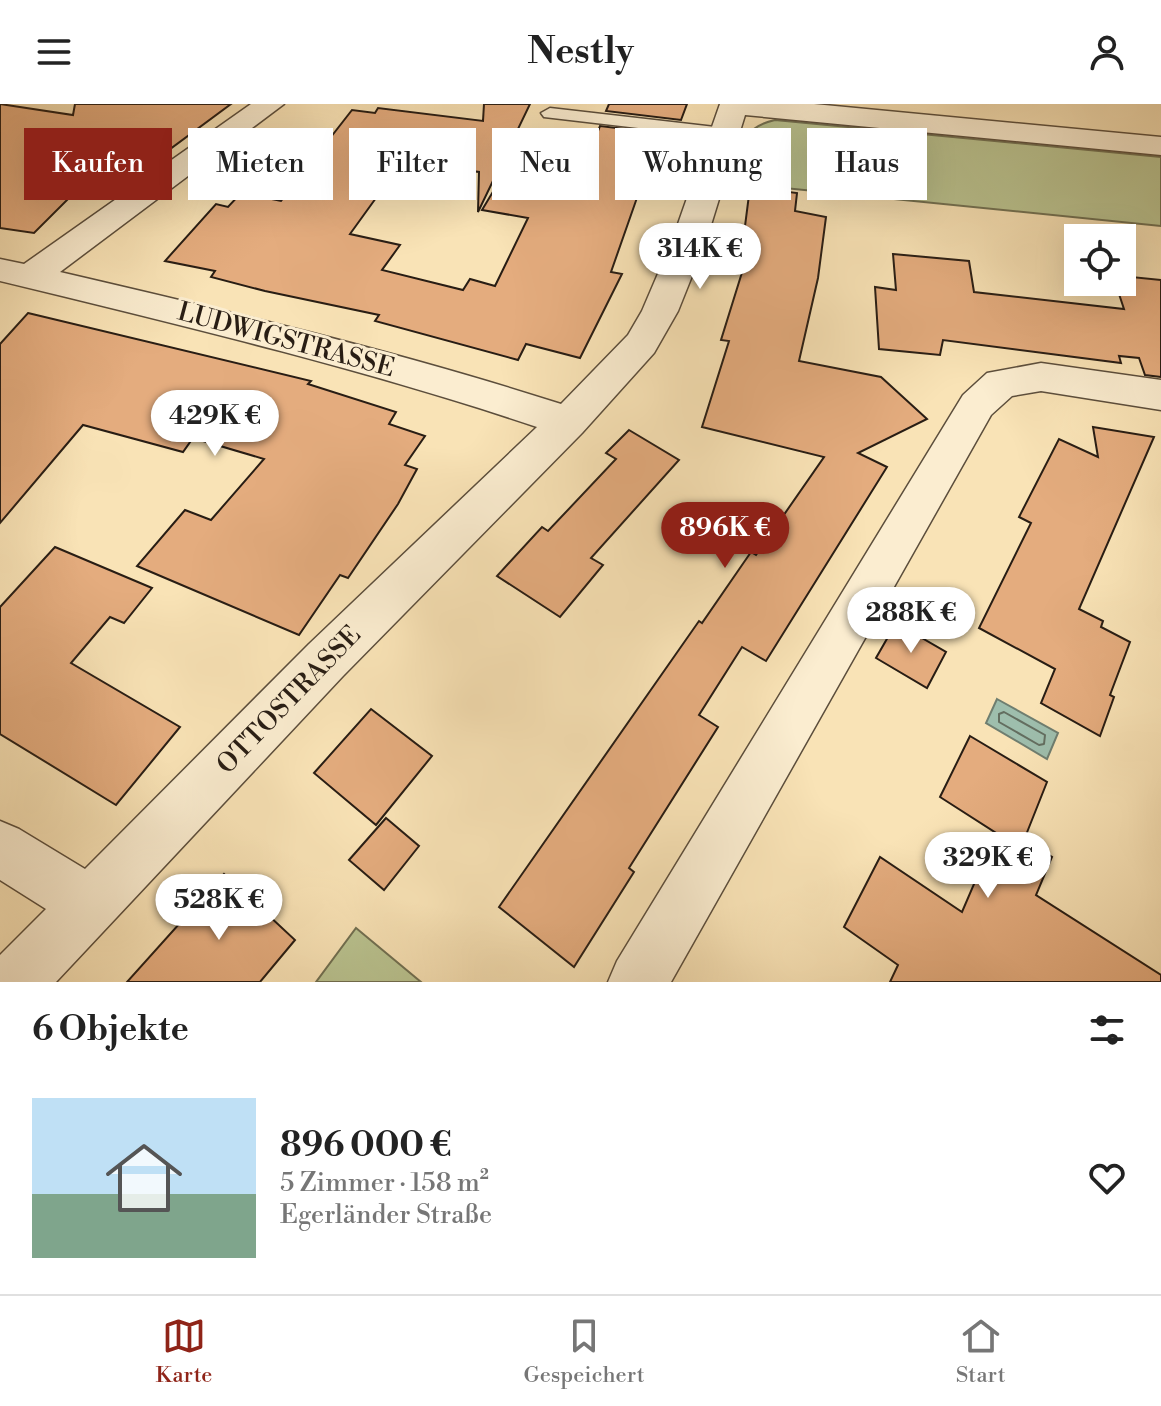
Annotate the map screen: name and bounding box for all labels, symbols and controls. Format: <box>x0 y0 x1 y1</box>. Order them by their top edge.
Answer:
icon: menu <box>32 30 76 74</box>
text: Nestly <box>527 30 634 75</box>
icon: person <box>1085 30 1129 74</box>
chip: Kaufen <box>24 128 172 200</box>
chip: Mieten <box>188 128 333 200</box>
chip: Filter <box>349 128 476 200</box>
chip: Neu <box>492 128 599 200</box>
chip: Wohnung <box>615 128 791 200</box>
chip: Haus <box>807 128 927 200</box>
pin: 314K € <box>635 223 765 291</box>
map controls <box>1064 224 1136 296</box>
button: locate <box>1064 224 1136 296</box>
text: 314K € <box>657 233 743 265</box>
street label: LUDWIGSTRASSE <box>174 296 398 384</box>
pin: 429K € <box>150 390 280 458</box>
text: 429K € <box>169 400 261 432</box>
pin: 896K € <box>660 502 790 570</box>
text: 896K € <box>679 512 771 544</box>
pin: 288K € <box>846 587 976 655</box>
text: 288K € <box>865 597 957 629</box>
street label: OTTOSTRASSE <box>210 619 368 781</box>
pin: 329K € <box>923 832 1053 900</box>
text: 329K € <box>943 842 1033 874</box>
pin: 528K € <box>154 874 284 942</box>
text: 528K € <box>173 884 265 916</box>
icon: filters <box>1085 1008 1129 1052</box>
text: 6 Objekte <box>32 1009 189 1051</box>
text: 896 000 € <box>280 1125 452 1167</box>
icon: home <box>96 1130 192 1226</box>
icon: heart <box>1085 1156 1129 1200</box>
text: 5 Zimmer · 158 m² <box>280 1167 489 1199</box>
text: Egerländer Straße <box>280 1199 492 1231</box>
tab: Karte <box>156 1314 212 1389</box>
tab: Gespeichert <box>523 1314 645 1389</box>
tab: Start <box>956 1314 1005 1389</box>

